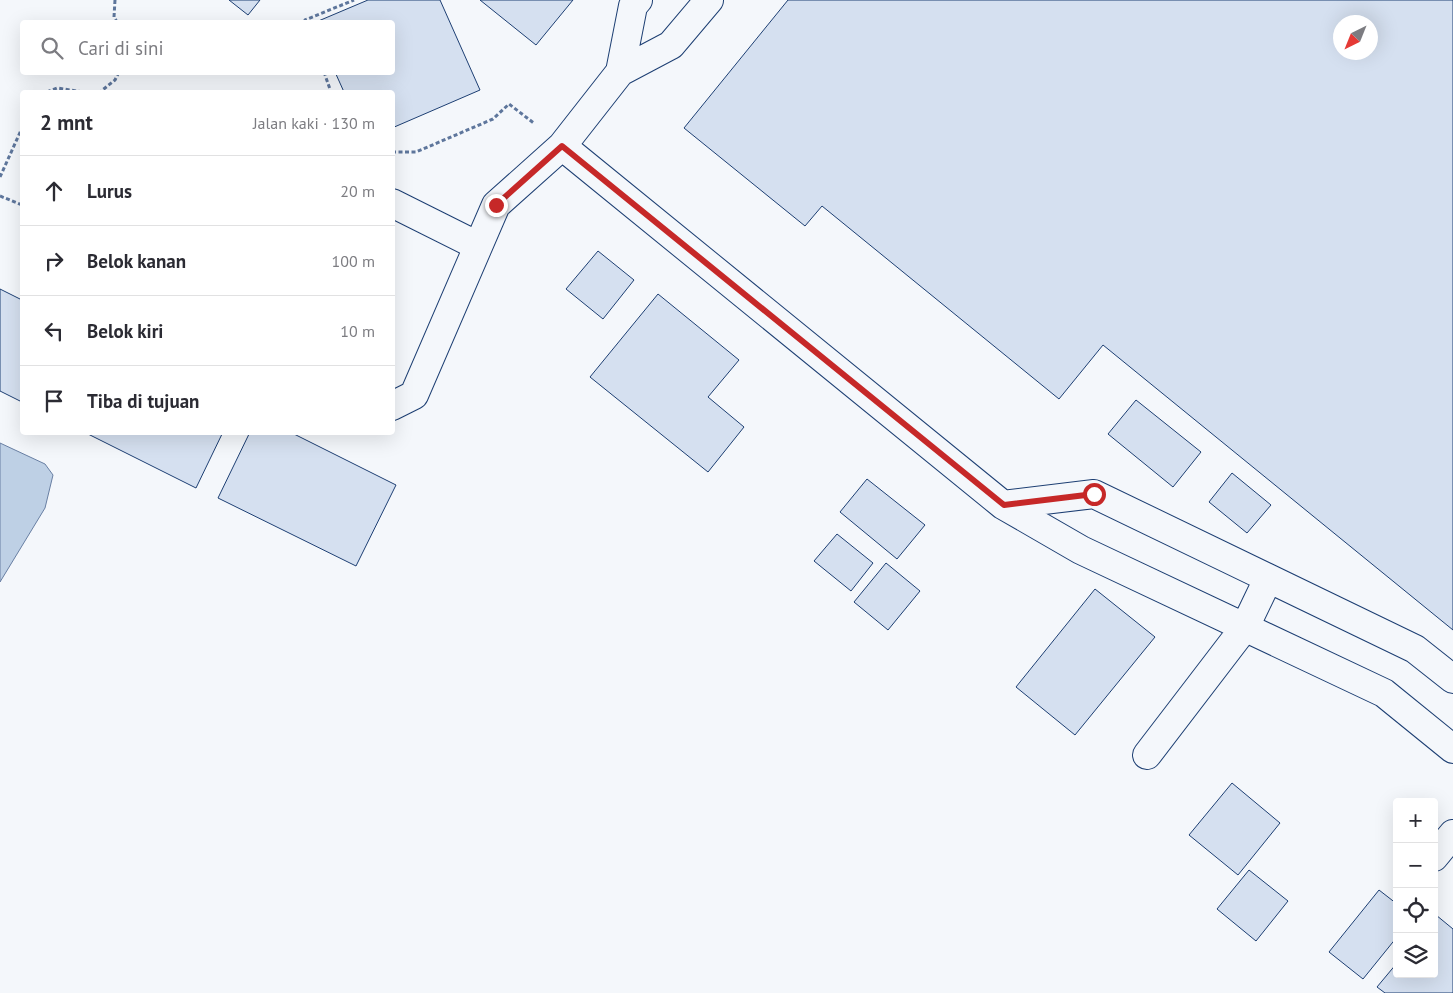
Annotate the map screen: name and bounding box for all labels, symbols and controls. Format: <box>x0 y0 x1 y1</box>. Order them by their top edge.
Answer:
north arrow <box>1333 15 1378 60</box>
search box <box>20 20 395 75</box>
icon: search <box>38 34 66 62</box>
text: Cari di sini <box>78 36 164 60</box>
text: 2 mnt <box>40 109 93 136</box>
text: Jalan kaki · 130 m <box>253 113 375 133</box>
icon: ahead <box>40 177 68 205</box>
text: Lurus <box>87 179 132 203</box>
text: 20 m <box>340 181 375 201</box>
route end <box>485 194 508 217</box>
icon: right <box>40 247 68 275</box>
text: Belok kanan <box>87 249 186 273</box>
text: 100 m <box>332 251 375 271</box>
icon: left <box>40 317 68 345</box>
text: Belok kiri <box>87 319 163 343</box>
text: 10 m <box>340 321 375 341</box>
icon: arrive <box>40 387 68 415</box>
text: Tiba di tujuan <box>87 389 199 413</box>
route start <box>1083 483 1106 506</box>
map controls <box>1393 798 1438 978</box>
button: + <box>1393 798 1438 843</box>
button: − <box>1393 843 1438 888</box>
button: locate <box>1393 888 1438 933</box>
button: layers <box>1393 933 1438 978</box>

